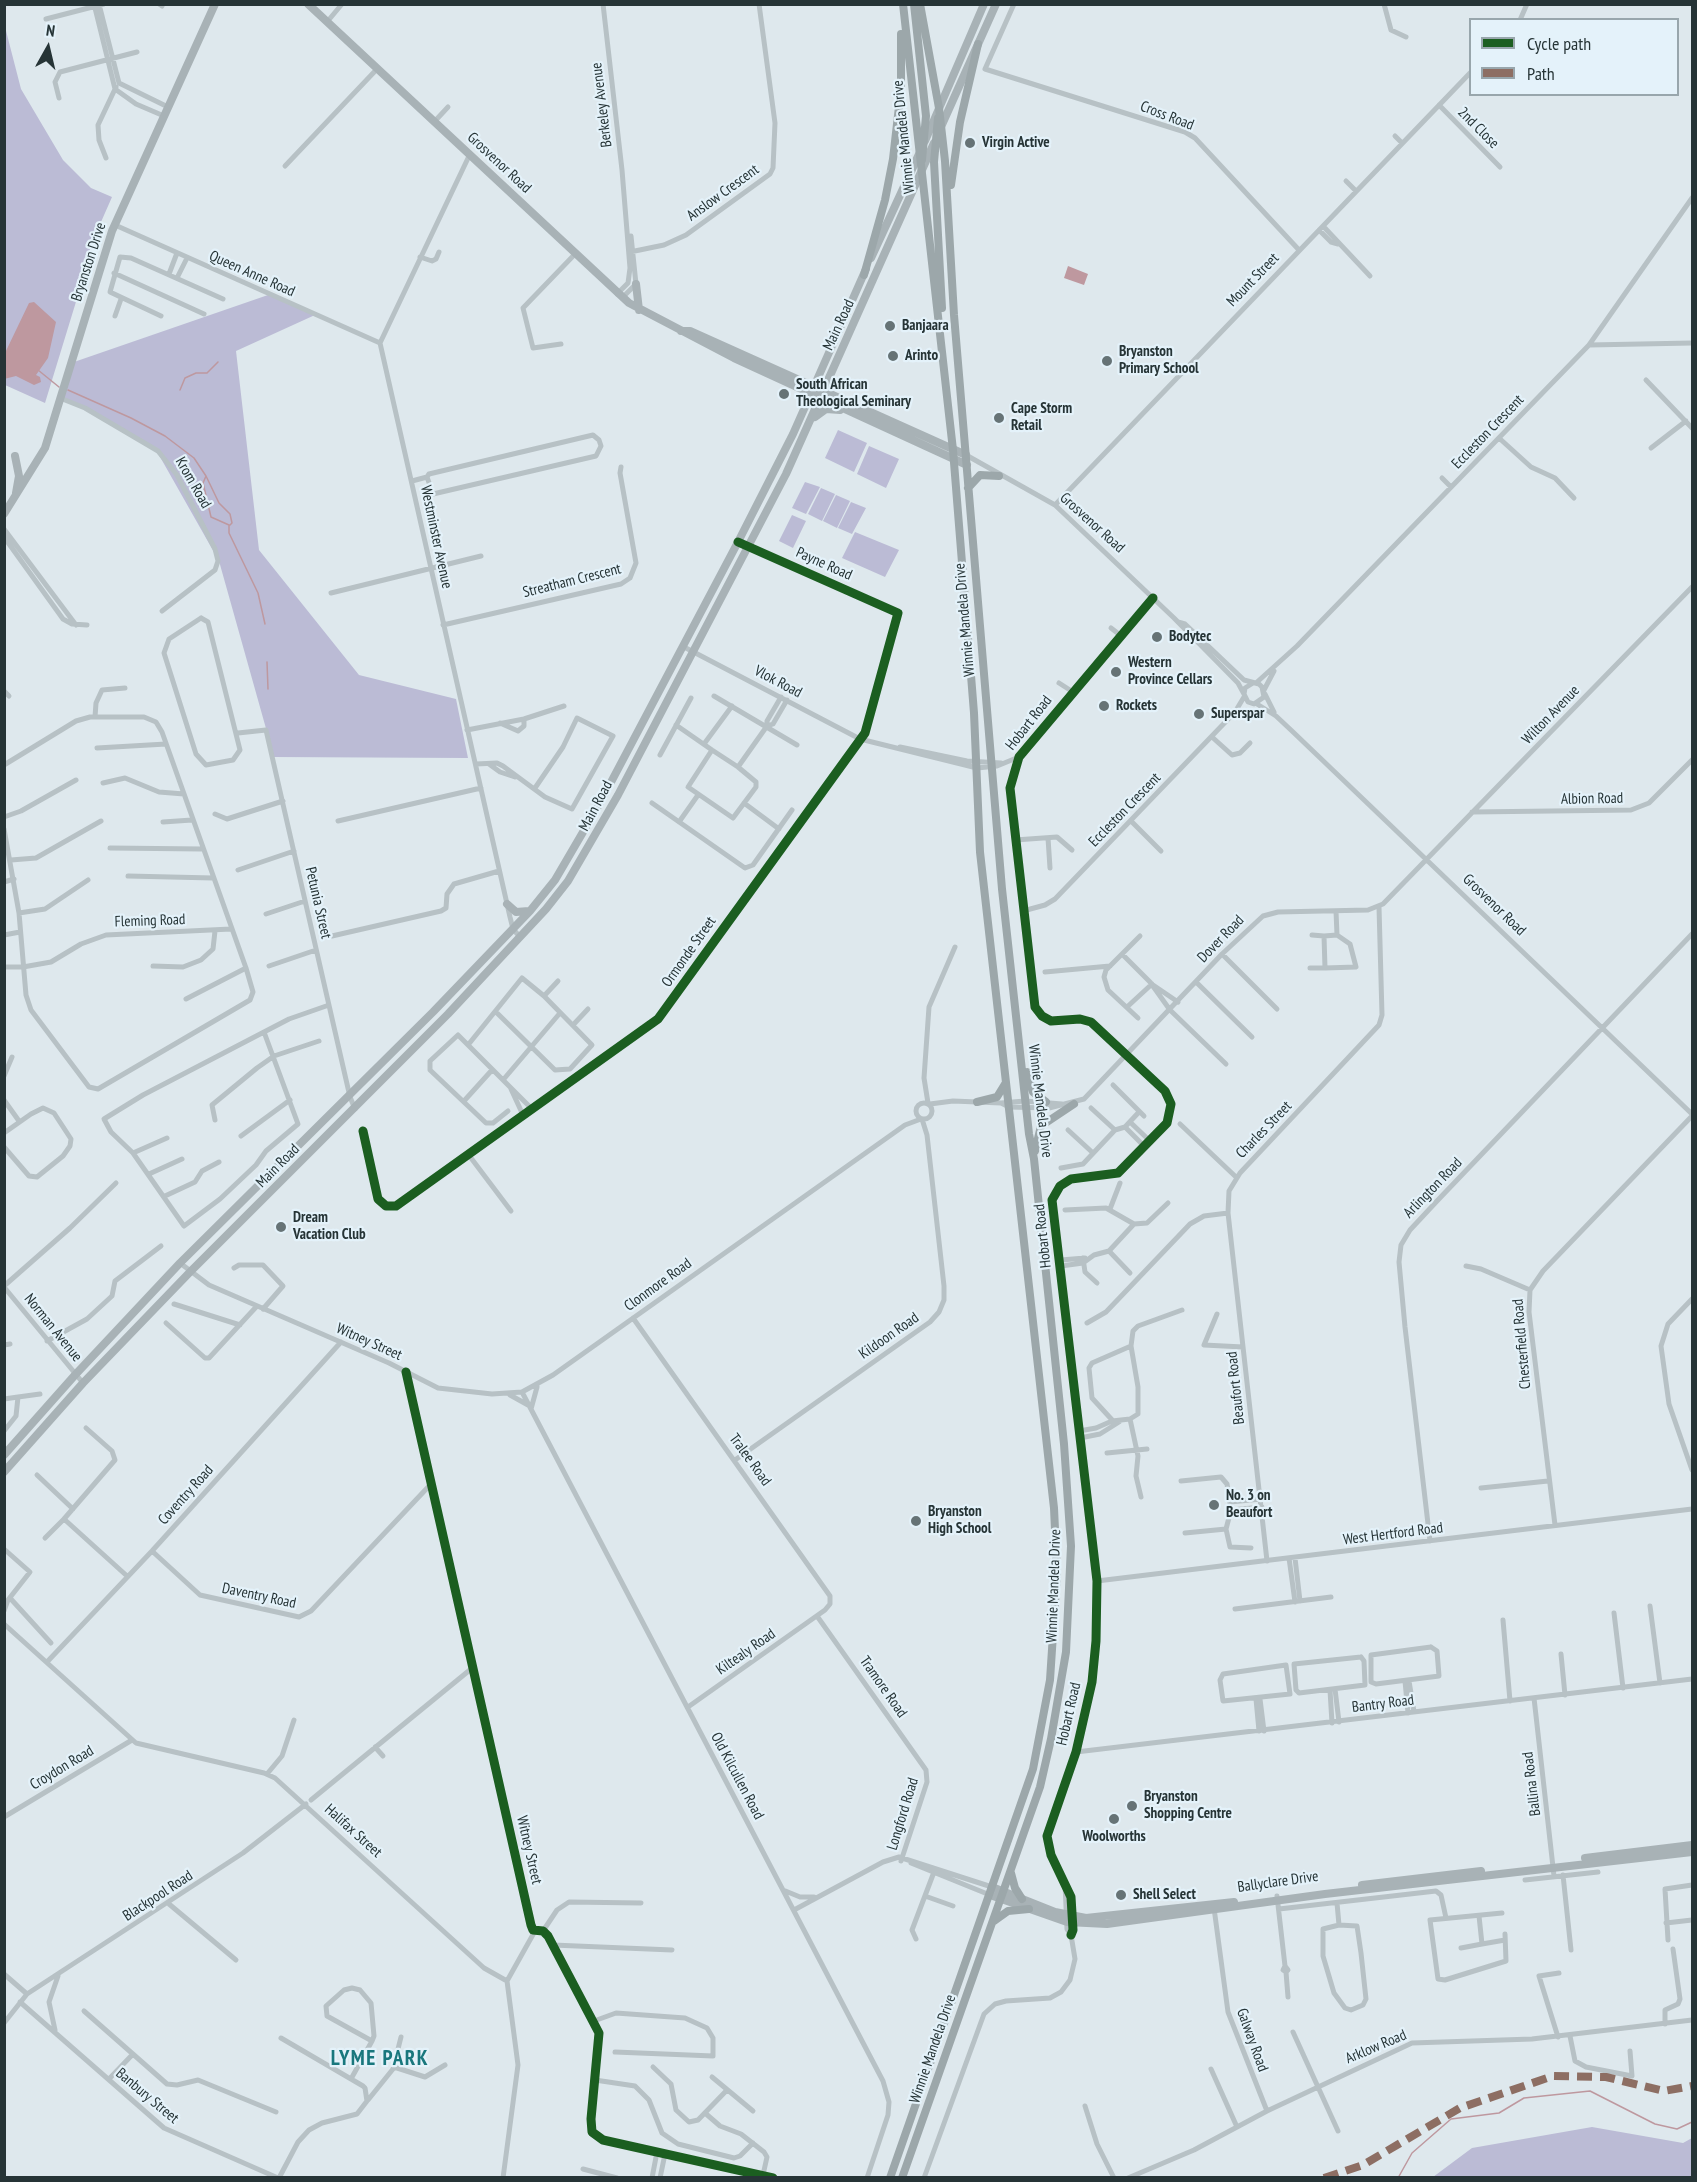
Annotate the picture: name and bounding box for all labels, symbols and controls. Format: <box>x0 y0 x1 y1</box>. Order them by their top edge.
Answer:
north arrow <box>18 18 78 78</box>
legend <box>1469 18 1679 96</box>
text: N <box>45 20 56 41</box>
text: Cycle path <box>1527 32 1591 55</box>
street label: Berkeley Avenue <box>588 62 616 148</box>
text: Path <box>1527 62 1555 85</box>
street label: Winnie Mandela Drive <box>889 79 919 195</box>
street label: Cross Road <box>1138 98 1196 134</box>
street label: 2nd Close <box>1454 104 1502 152</box>
street label: Grosvenor Road <box>463 129 535 197</box>
place label: Virgin Active <box>982 134 1050 152</box>
marker: Virgin Active <box>963 136 977 150</box>
street label: Anslow Crescent <box>683 161 763 225</box>
street label: Bryanston Drive <box>68 220 110 304</box>
street label: Queen Anne Road <box>206 247 298 301</box>
street label: Mount Street <box>1223 249 1283 311</box>
street label: Main Road <box>819 297 859 353</box>
place label: Banjaara <box>902 317 949 335</box>
marker: Banjaara <box>883 319 897 333</box>
place label: Bryanston Primary School <box>1119 343 1199 378</box>
place label: Arinto <box>905 347 938 365</box>
marker: Arinto <box>886 349 900 363</box>
marker: Bryanston Primary School <box>1100 354 1114 368</box>
place label: South African Theological Seminary <box>796 376 911 411</box>
marker: South African Theological Seminary <box>777 387 791 401</box>
street label: Eccleston Crescent <box>1448 391 1528 473</box>
place label: Cape Storm Retail <box>1011 400 1072 435</box>
marker: Cape Storm Retail <box>992 411 1006 425</box>
street label: Krom Road <box>171 454 215 512</box>
street label: Westminster Avenue <box>416 484 456 590</box>
street label: Grosvenor Road <box>1056 489 1128 557</box>
street label: Payne Road <box>793 544 855 584</box>
street label: Streatham Crescent <box>521 560 623 602</box>
street label: Winnie Mandela Drive <box>951 562 979 678</box>
place label: Bodytec <box>1169 628 1212 646</box>
marker: Bodytec <box>1150 630 1164 644</box>
place label: Western Province Cellars <box>1128 654 1212 689</box>
street label: Vlok Road <box>751 662 805 702</box>
marker: Western Province Cellars <box>1109 665 1123 679</box>
street label: Wilton Avenue <box>1518 682 1584 748</box>
street label: Hobart Road <box>1002 692 1056 754</box>
place label: Rockets <box>1116 697 1157 715</box>
marker: Rockets <box>1097 699 1111 713</box>
place label: Superspar <box>1211 705 1264 723</box>
marker: Superspar <box>1192 707 1206 721</box>
street label: Eccleston Crescent <box>1085 769 1165 851</box>
street label: Main Road <box>575 778 617 834</box>
street label: Albion Road <box>1561 789 1623 809</box>
street label: Petunia Street <box>301 865 335 941</box>
street label: Grosvenor Road <box>1459 870 1529 940</box>
street label: Fleming Road <box>114 911 186 931</box>
street label: Dover Road <box>1194 911 1248 967</box>
street label: Ormonde Street <box>658 913 720 991</box>
street label: Winnie Mandela Drive <box>1024 1043 1056 1159</box>
street label: Charles Street <box>1232 1098 1296 1162</box>
street label: Main Road <box>252 1140 304 1192</box>
street label: Arlington Road <box>1400 1154 1466 1222</box>
street label: Hobart Road <box>1031 1203 1055 1269</box>
place label: Dream Vacation Club <box>293 1209 366 1244</box>
marker: Dream Vacation Club <box>274 1220 288 1234</box>
street label: Clonmore Road <box>621 1255 695 1315</box>
street label: Norman Avenue <box>20 1290 86 1366</box>
street label: Chesterfield Road <box>1509 1298 1535 1390</box>
street label: Kildoon Road <box>856 1309 922 1363</box>
street label: Witney Street <box>333 1320 405 1364</box>
street label: Beaufort Road <box>1223 1351 1249 1425</box>
street label: Tralee Road <box>725 1430 775 1490</box>
street label: Coventry Road <box>155 1461 217 1529</box>
place label: No. 3 on Beaufort <box>1226 1487 1272 1522</box>
marker: No. 3 on Beaufort <box>1207 1498 1221 1512</box>
place label: Bryanston High School <box>928 1503 991 1538</box>
marker: Bryanston High School <box>909 1514 923 1528</box>
street label: West Hertford Road <box>1342 1519 1444 1549</box>
street label: Winnie Mandela Drive <box>1043 1529 1065 1643</box>
street label: Daventry Road <box>220 1579 298 1613</box>
street label: Kiltealy Road <box>713 1625 779 1679</box>
street label: Tramore Road <box>855 1653 911 1721</box>
street label: Hobart Road <box>1053 1681 1085 1747</box>
street label: Bantry Road <box>1351 1691 1415 1717</box>
street label: Old Kilcullen Road <box>707 1729 767 1823</box>
street label: Croydon Road <box>27 1742 97 1794</box>
street label: Ballina Road <box>1519 1751 1545 1817</box>
street label: Longford Road <box>883 1776 923 1852</box>
place label: Bryanston Shopping Centre <box>1144 1788 1232 1823</box>
marker: Bryanston Shopping Centre <box>1125 1799 1139 1813</box>
street label: Halifax Street <box>321 1801 385 1861</box>
marker: Woolworths <box>1107 1812 1121 1826</box>
street label: Witney Street <box>512 1814 546 1886</box>
place label: Woolworths <box>1082 1828 1146 1846</box>
street label: Blackpool Road <box>120 1867 196 1925</box>
street label: Ballyclare Drive <box>1237 1867 1319 1897</box>
place label: Shell Select <box>1133 1886 1196 1904</box>
marker: Shell Select <box>1114 1888 1128 1902</box>
street label: Winnie Mandela Drive <box>906 1992 960 2106</box>
street label: Galway Road <box>1232 2006 1272 2074</box>
street label: Arklow Road <box>1343 2026 1409 2068</box>
district label: LYME PARK <box>331 2046 429 2072</box>
street label: Banbury Street <box>112 2064 182 2128</box>

